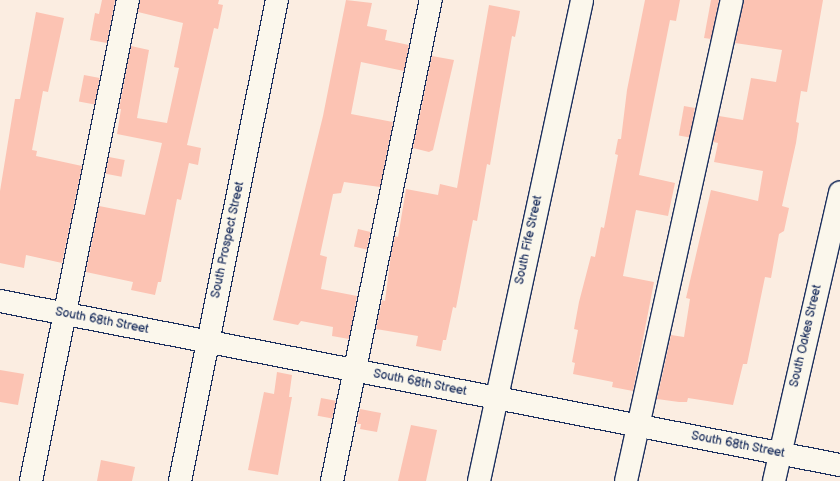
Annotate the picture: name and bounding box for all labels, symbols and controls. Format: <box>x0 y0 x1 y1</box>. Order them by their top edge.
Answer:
street label: South Prospect Street <box>209 180 247 300</box>
street label: South Fife Street <box>513 194 545 286</box>
street label: South Oakes Street <box>787 283 825 389</box>
street label: South 68th Street <box>54 305 150 337</box>
street label: South 68th Street <box>372 367 468 399</box>
street label: South 68th Street <box>690 429 786 461</box>

